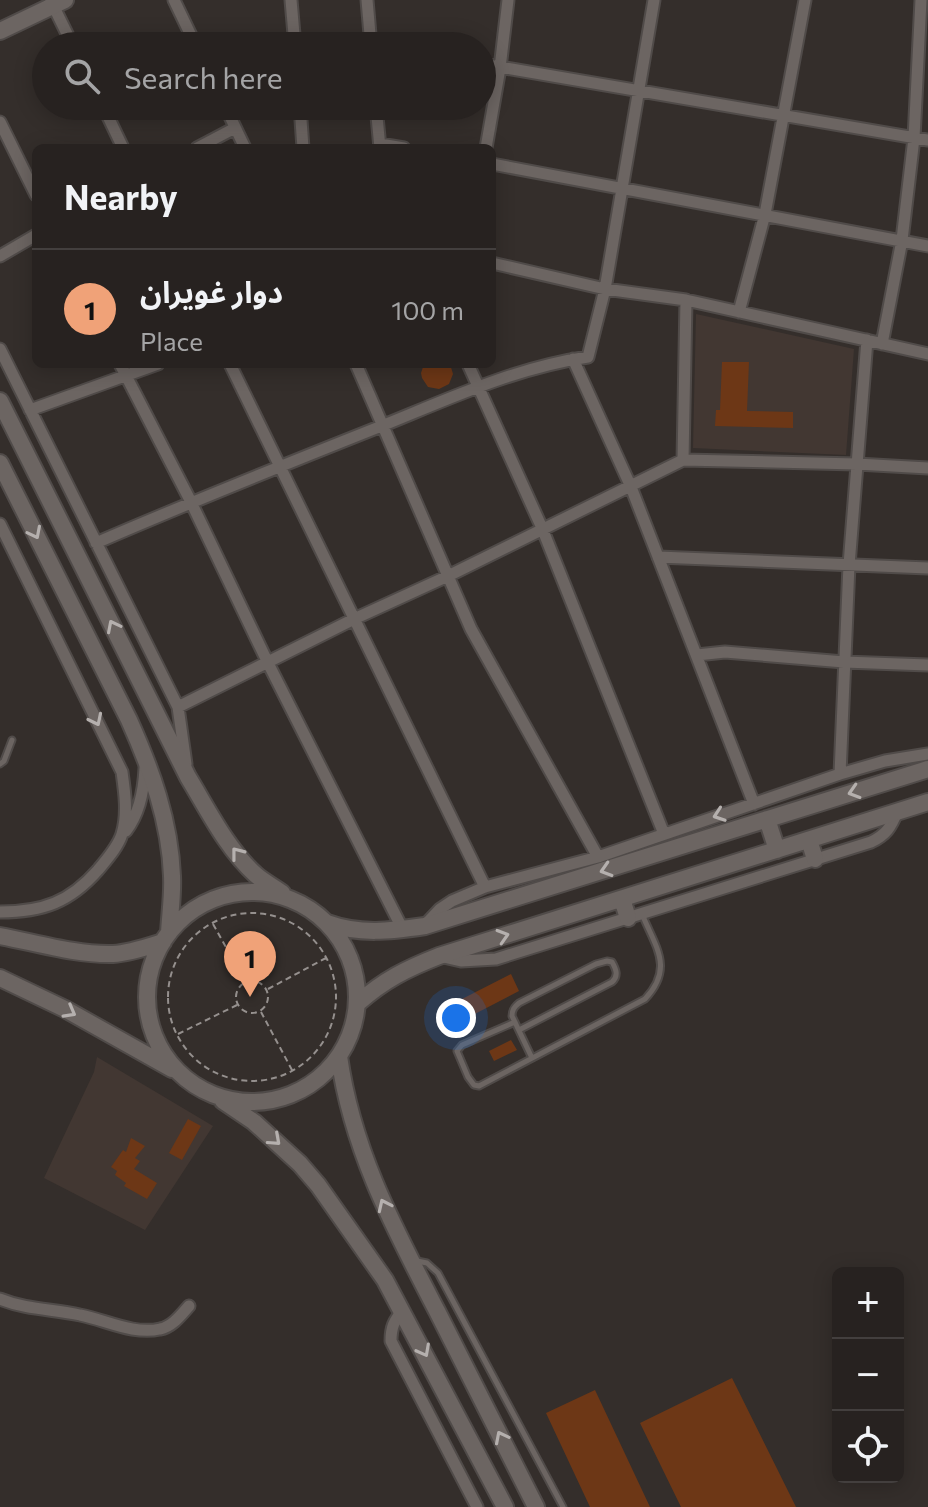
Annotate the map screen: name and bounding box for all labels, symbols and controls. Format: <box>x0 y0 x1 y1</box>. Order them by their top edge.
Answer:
search box <box>32 32 496 120</box>
icon: search <box>60 54 104 98</box>
text: Search here <box>124 58 283 95</box>
text: Nearby <box>64 175 178 217</box>
text: دوار غويران <box>140 272 283 309</box>
text: 1 <box>84 294 96 325</box>
text: 100 m <box>391 294 464 325</box>
text: Place <box>140 325 203 356</box>
one-way arrow <box>25 524 41 539</box>
one-way arrow <box>107 619 122 634</box>
one-way arrow <box>86 711 102 726</box>
one-way arrow <box>847 783 861 799</box>
one-way arrow <box>713 806 727 822</box>
one-way arrow <box>233 847 247 862</box>
one-way arrow <box>599 861 613 877</box>
one-way arrow <box>496 929 509 945</box>
pin: 1 <box>224 931 276 997</box>
your location <box>436 998 476 1038</box>
one-way arrow <box>61 1002 76 1018</box>
one-way arrow <box>265 1130 280 1144</box>
one-way arrow <box>378 1199 394 1213</box>
map controls <box>832 1267 904 1483</box>
button: + <box>832 1267 904 1339</box>
button: − <box>832 1339 904 1411</box>
one-way arrow <box>414 1343 429 1357</box>
button: locate <box>832 1411 904 1483</box>
one-way arrow <box>495 1431 510 1446</box>

